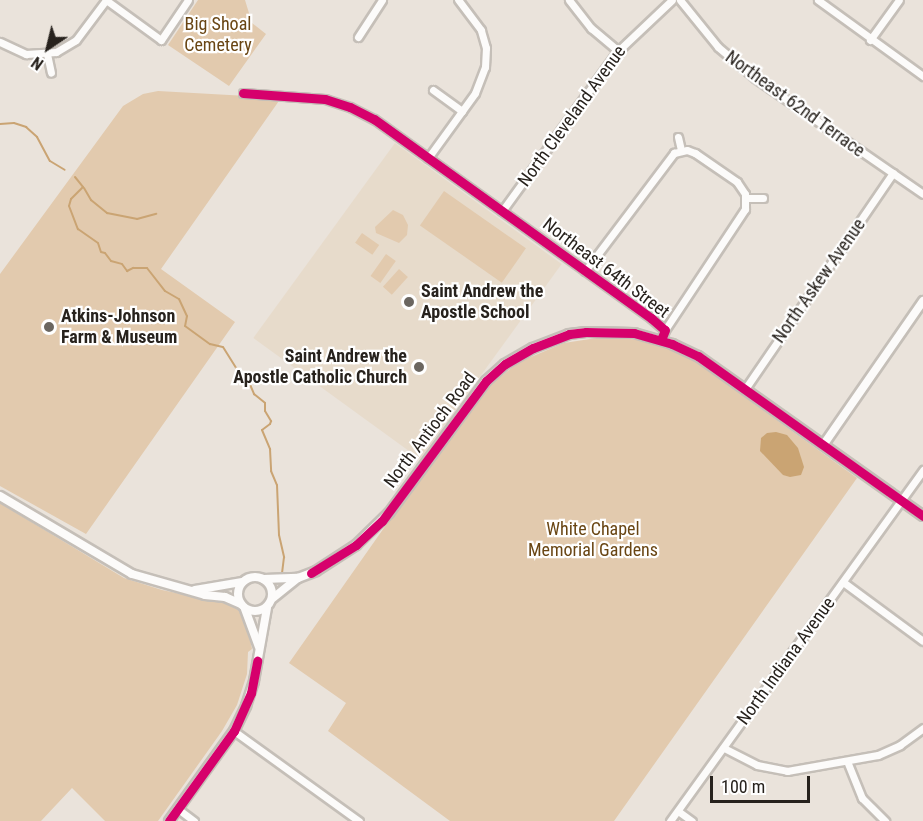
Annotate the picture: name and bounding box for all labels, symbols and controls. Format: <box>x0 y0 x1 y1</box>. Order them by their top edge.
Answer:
park label: Big Shoal Cemetery <box>184 14 252 57</box>
north arrow <box>18 18 78 78</box>
street label: North Cleveland Avenue <box>514 41 630 191</box>
street label: Northeast 62nd Terrace <box>721 46 869 162</box>
text: N <box>28 53 47 74</box>
street label: Northeast 64th Street <box>538 213 674 323</box>
street label: North Askew Avenue <box>768 215 870 347</box>
place label: Saint Andrew the Apostle School <box>421 281 543 324</box>
marker: Saint Andrew the Apostle School <box>402 295 416 309</box>
place label: Atkins-Johnson Farm & Museum <box>61 306 177 348</box>
marker: Atkins-Johnson Farm & Museum <box>42 320 56 334</box>
place label: Saint Andrew the Apostle Catholic Church <box>233 346 407 388</box>
marker: Saint Andrew the Apostle Catholic Church <box>412 360 426 374</box>
street label: North Antioch Road <box>380 368 480 492</box>
park label: White Chapel Memorial Gardens <box>528 519 658 562</box>
street label: North Indiana Avenue <box>732 593 840 729</box>
scale bar <box>713 764 814 802</box>
text: 100 m <box>721 776 765 797</box>

